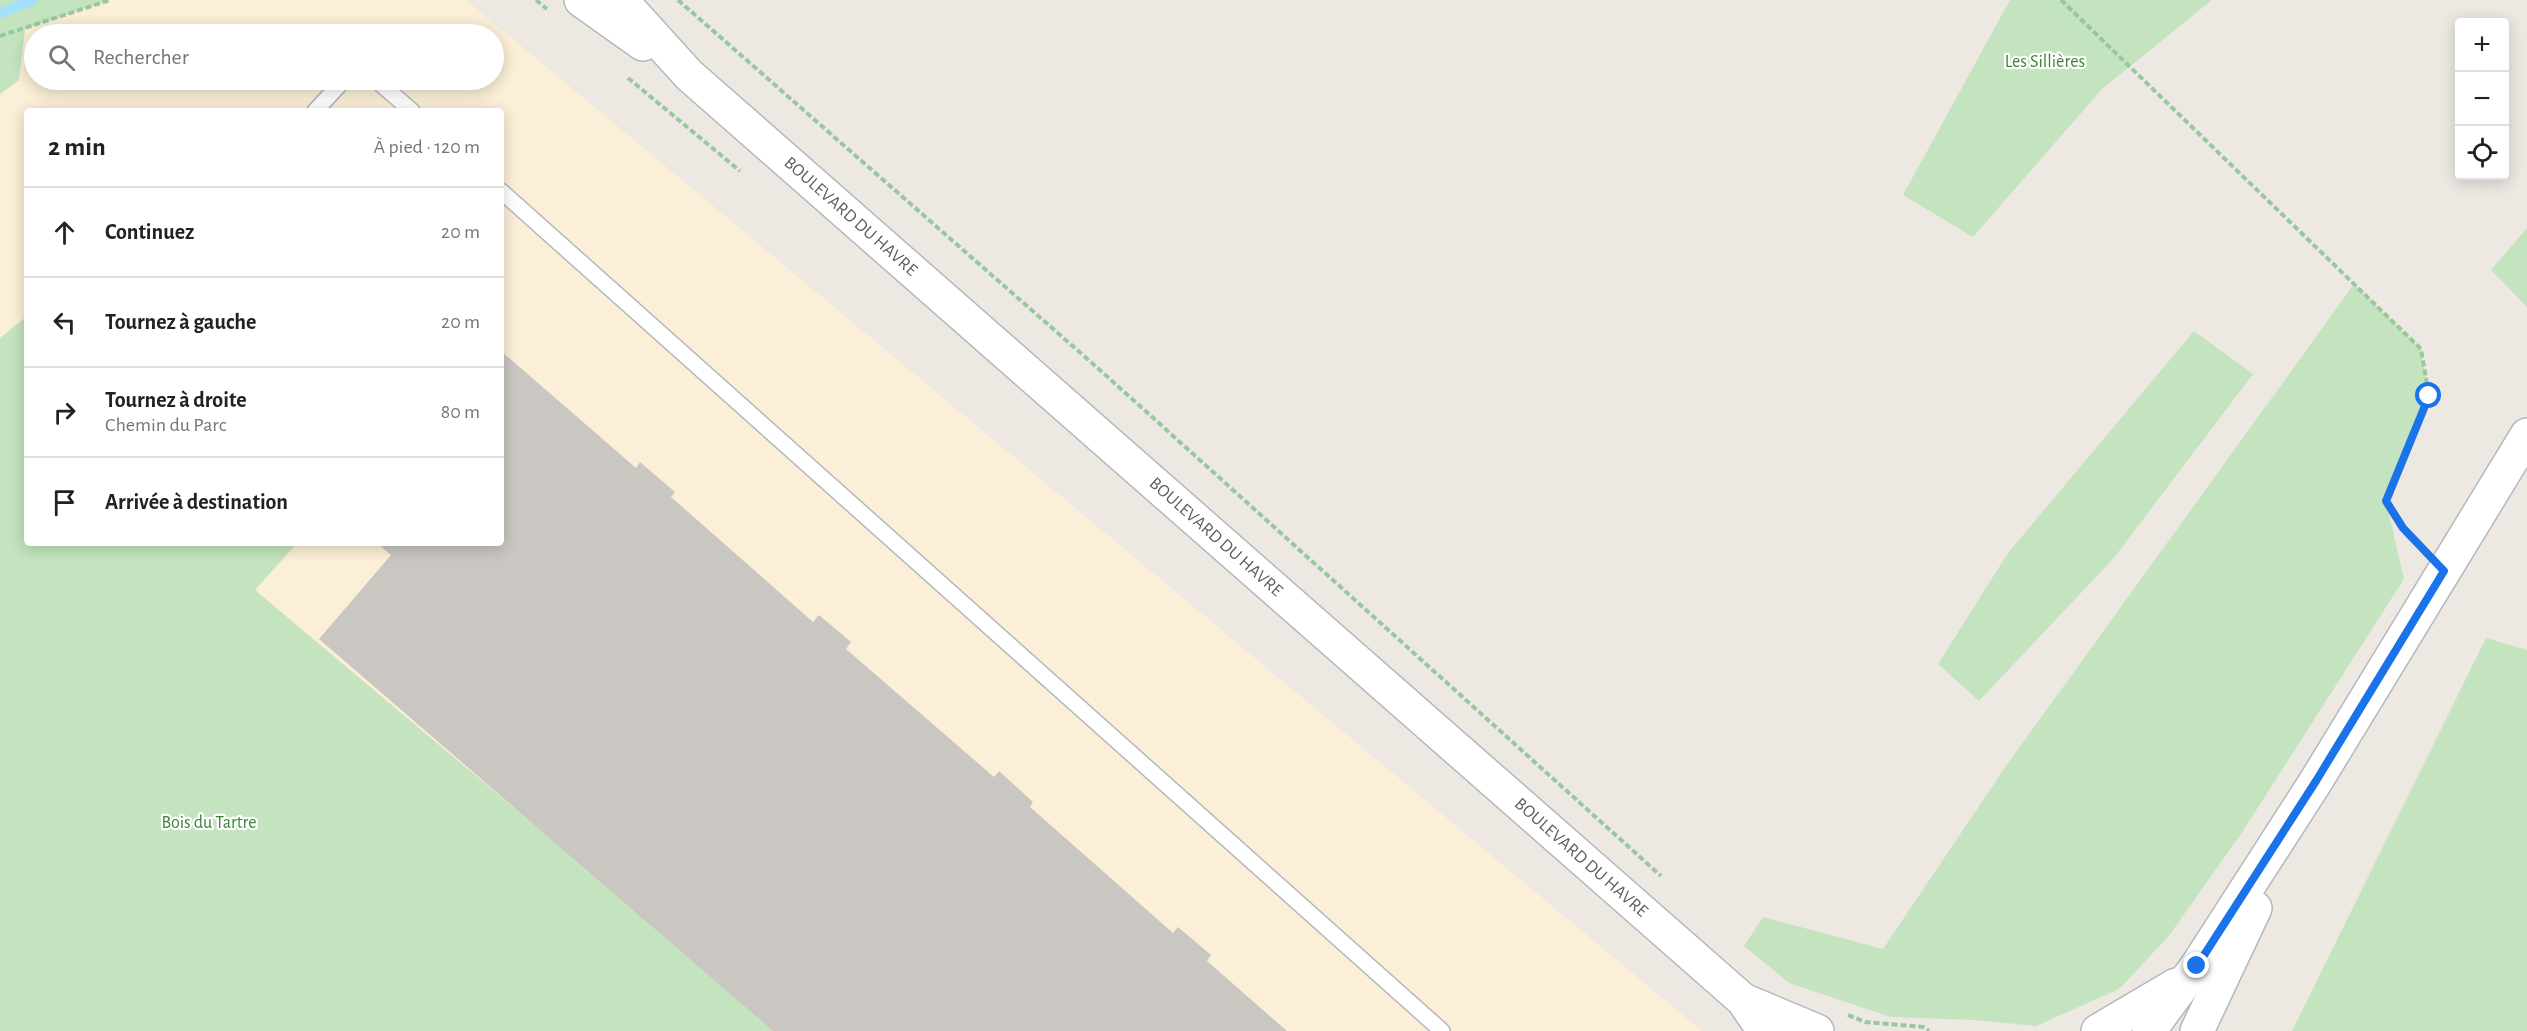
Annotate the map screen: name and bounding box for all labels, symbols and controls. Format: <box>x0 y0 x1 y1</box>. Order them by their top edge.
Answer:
map controls <box>2455 18 2509 180</box>
button: + <box>2455 18 2509 72</box>
search box <box>24 24 504 90</box>
icon: search <box>45 41 78 74</box>
text: Rechercher <box>93 46 189 68</box>
park label: Les Sillières <box>2005 53 2085 71</box>
button: − <box>2455 72 2509 126</box>
button: locate <box>2455 126 2509 180</box>
text: 2 min <box>48 134 106 160</box>
text: À pied · 120 m <box>374 137 480 157</box>
street label: BOULEVARD DU HAVRE <box>780 154 921 280</box>
icon: ahead <box>48 216 81 249</box>
text: Continuez <box>105 221 194 243</box>
text: 20 m <box>441 222 480 242</box>
icon: left <box>48 306 81 339</box>
text: Tournez à gauche <box>105 311 256 333</box>
text: 20 m <box>441 312 480 332</box>
route start <box>2415 382 2441 408</box>
text: Tournez à droite <box>105 389 247 411</box>
icon: right <box>48 396 81 429</box>
text: 80 m <box>441 402 480 422</box>
text: Chemin du Parc <box>105 415 226 435</box>
street label: BOULEVARD DU HAVRE <box>1146 474 1286 600</box>
icon: arrive <box>48 486 81 519</box>
text: Arrivée à destination <box>105 491 288 513</box>
street label: BOULEVARD DU HAVRE <box>1511 795 1651 921</box>
park label: Bois du Tartre <box>161 814 257 832</box>
route end <box>2183 952 2209 978</box>

